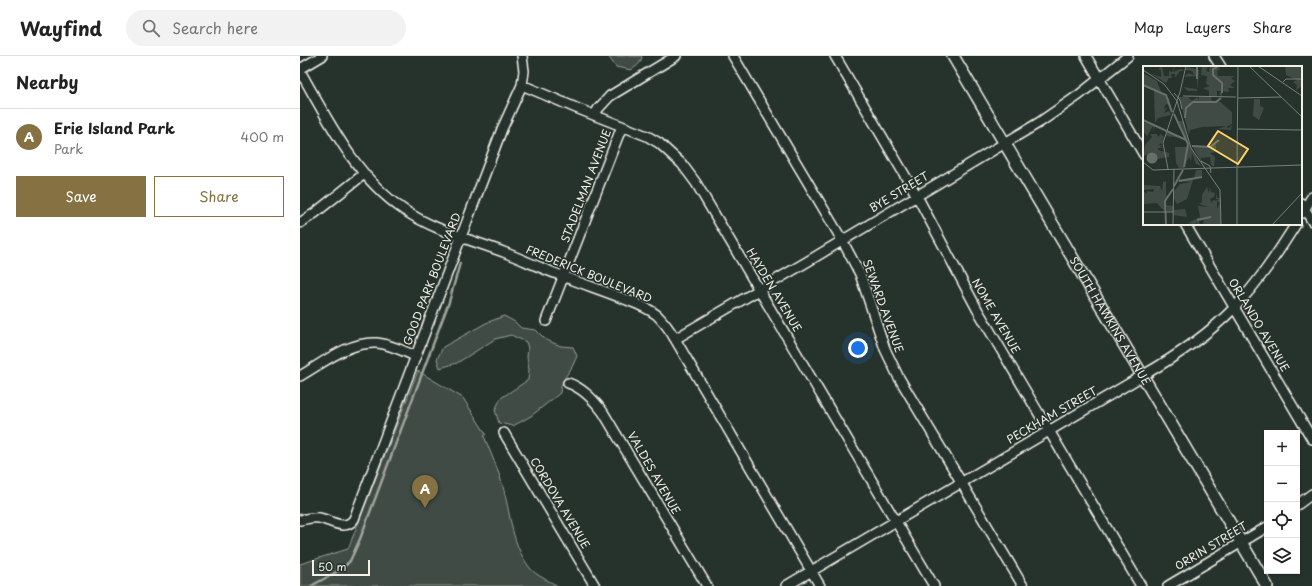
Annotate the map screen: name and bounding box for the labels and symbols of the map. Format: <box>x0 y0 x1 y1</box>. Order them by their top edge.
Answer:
inset map <box>1143 66 1302 225</box>
street label: STADELMAN AVENUE <box>556 126 615 245</box>
street label: BYE STREET <box>866 167 932 216</box>
street label: GOOD PARK BOULEVARD <box>398 210 465 348</box>
street label: FREDERICK BOULEVARD <box>523 240 655 307</box>
street label: HAYDEN AVENUE <box>743 244 806 335</box>
street label: SOUTH HAWKINS AVENUE <box>1066 253 1155 388</box>
street label: SEWARD AVENUE <box>859 257 908 355</box>
street label: NOME AVENUE <box>968 275 1025 357</box>
street label: ORLANDO AVENUE <box>1225 275 1294 375</box>
your location <box>848 338 868 358</box>
street label: PECKHAM STREET <box>1003 381 1101 447</box>
street label: VALDES AVENUE <box>624 428 685 517</box>
street label: CORDOVA AVENUE <box>526 454 595 552</box>
pin: A <box>412 475 438 508</box>
street label: ORRIN STREET <box>1171 517 1251 574</box>
scale bar <box>312 558 370 577</box>

